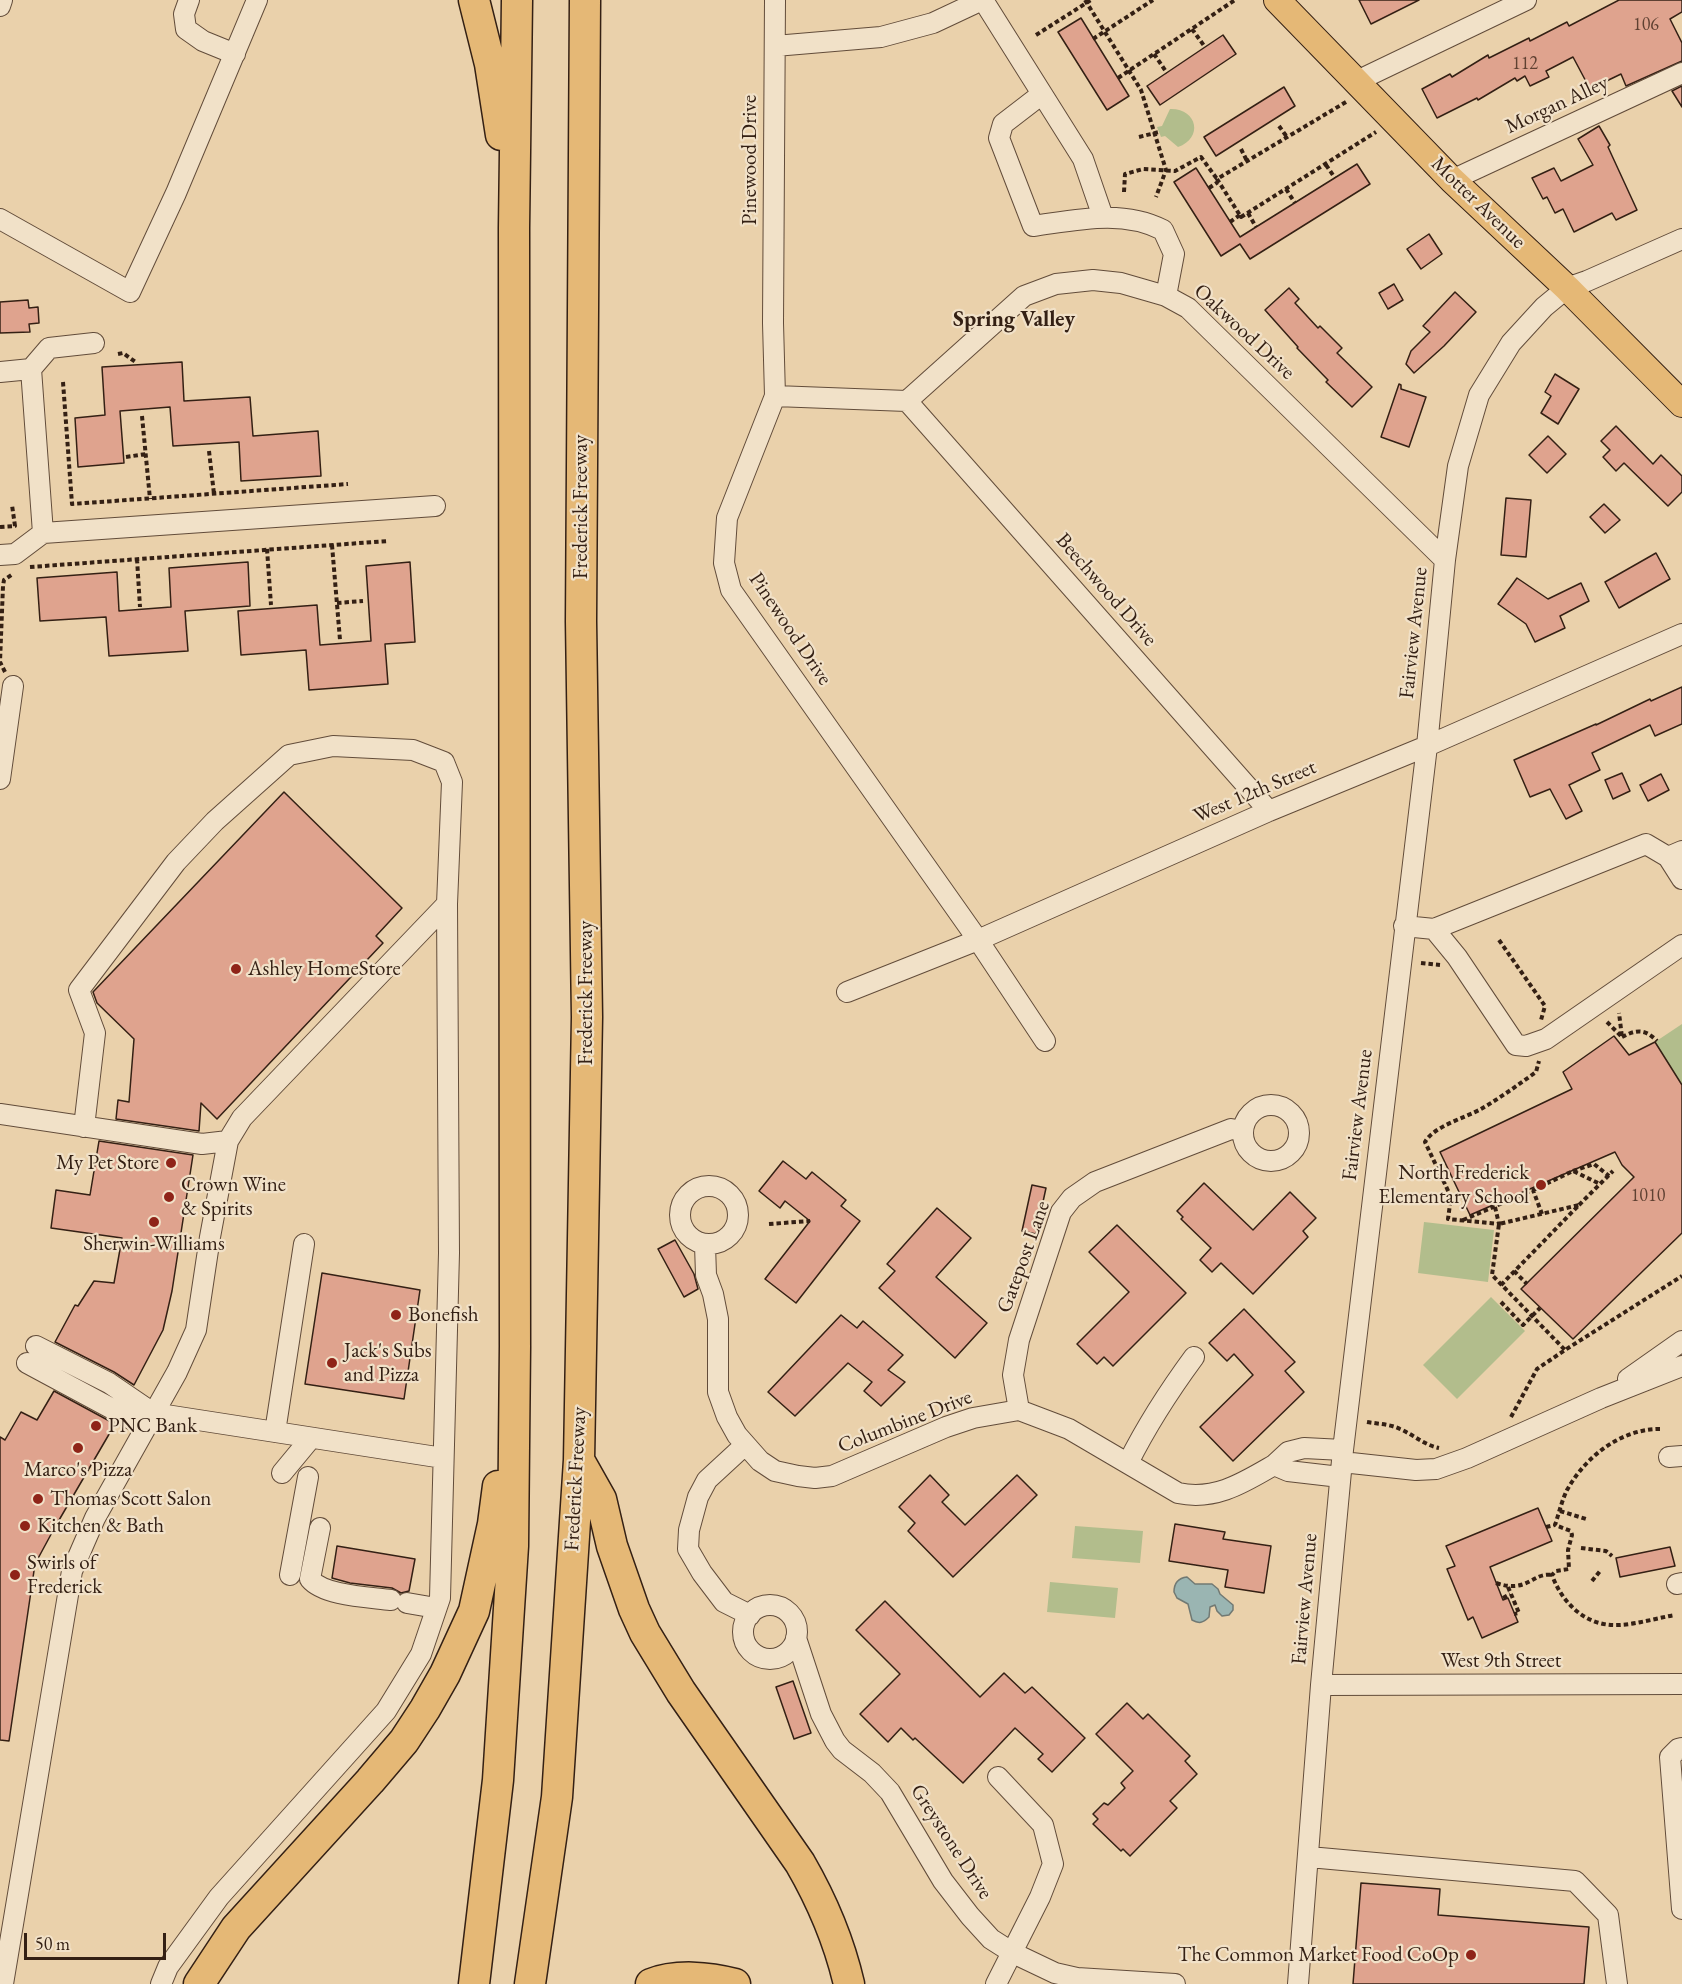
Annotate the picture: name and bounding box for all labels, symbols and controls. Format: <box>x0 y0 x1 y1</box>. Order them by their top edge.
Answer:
house number: 106 <box>1633 14 1659 36</box>
house number: 112 <box>1512 53 1538 75</box>
street label: Morgan Alley <box>1502 70 1612 140</box>
street label: Pinewood Drive <box>737 95 763 225</box>
street label: Motter Avenue <box>1425 152 1531 254</box>
street label: Oakwood Drive <box>1188 279 1300 385</box>
district label: Spring Valley <box>953 307 1075 333</box>
street label: Frederick Freeway <box>568 435 594 579</box>
street label: Beechwood Drive <box>1050 528 1162 652</box>
street label: Fairview Avenue <box>1395 566 1433 700</box>
street label: Pinewood Drive <box>743 568 837 690</box>
street label: West 12th Street <box>1190 755 1320 829</box>
street label: Frederick Freeway <box>573 921 599 1065</box>
place label: Ashley HomeStore <box>248 956 401 982</box>
marker: Ashley HomeStore <box>229 962 243 976</box>
street label: Fairview Avenue <box>1337 1048 1379 1182</box>
place label: My Pet Store <box>56 1150 159 1176</box>
marker: My Pet Store <box>164 1156 178 1170</box>
place label: North Frederick Elementary School <box>1378 1160 1529 1210</box>
place label: Crown Wine & Spirits <box>181 1172 286 1222</box>
marker: North Frederick Elementary School <box>1534 1178 1548 1192</box>
house number: 1010 <box>1631 1185 1665 1207</box>
marker: Crown Wine & Spirits <box>162 1190 176 1204</box>
street label: Gatepost Lane <box>992 1198 1056 1316</box>
marker: Sherwin-Williams <box>147 1215 161 1229</box>
place label: Sherwin-Williams <box>83 1231 225 1257</box>
place label: Bonefish <box>408 1302 478 1328</box>
marker: Bonefish <box>389 1308 403 1322</box>
place label: Jack's Subs and Pizza <box>344 1338 432 1388</box>
marker: Jack's Subs and Pizza <box>325 1356 339 1370</box>
street label: Columbine Drive <box>834 1385 976 1459</box>
street label: Frederick Freeway <box>560 1406 592 1552</box>
place label: PNC Bank <box>108 1413 197 1439</box>
marker: PNC Bank <box>89 1419 103 1433</box>
marker: Marco's Pizza <box>71 1441 85 1455</box>
place label: Marco's Pizza <box>24 1457 132 1483</box>
place label: Thomas Scott Salon <box>50 1486 211 1512</box>
marker: Thomas Scott Salon <box>31 1492 45 1506</box>
place label: Kitchen & Bath <box>37 1513 164 1539</box>
marker: Kitchen & Bath <box>18 1519 32 1533</box>
street label: Fairview Avenue <box>1287 1532 1323 1666</box>
place label: Swirls of Frederick <box>27 1550 102 1600</box>
marker: Swirls of Frederick <box>8 1568 22 1582</box>
street label: West 9th Street <box>1441 1648 1561 1674</box>
street label: Greystone Drive <box>905 1780 997 1904</box>
scale bar <box>27 1921 170 1959</box>
text: 50 m <box>35 1932 70 1955</box>
place label: The Common Market Food CoOp <box>1177 1942 1459 1968</box>
marker: The Common Market Food CoOp <box>1464 1948 1478 1962</box>

